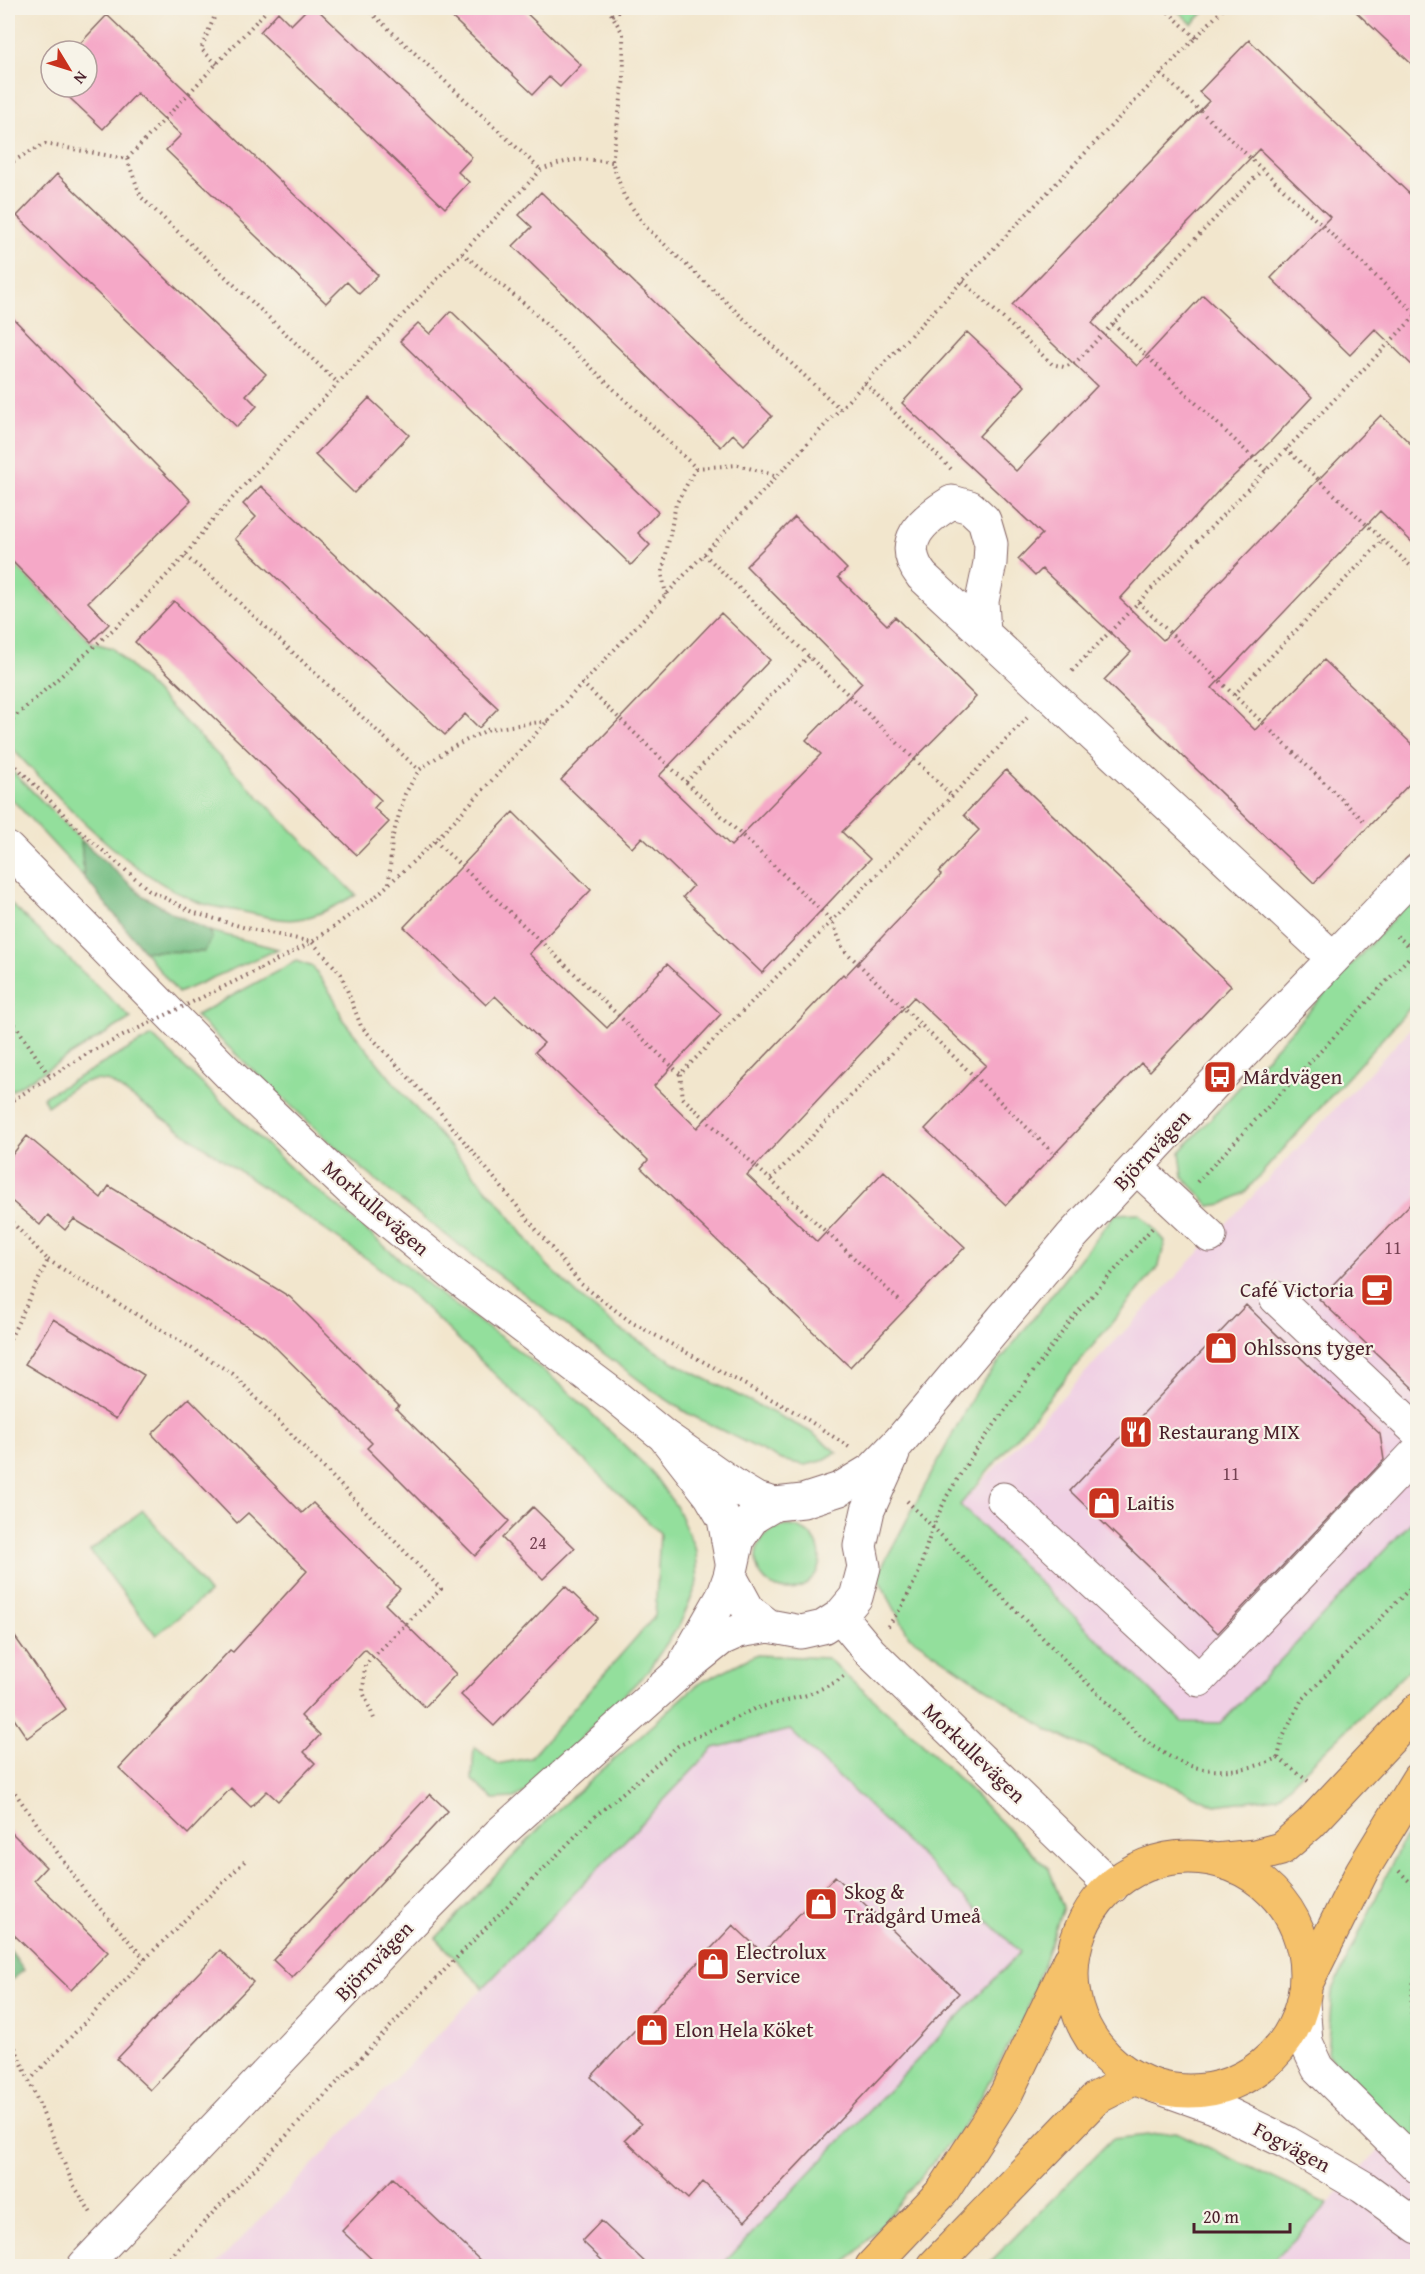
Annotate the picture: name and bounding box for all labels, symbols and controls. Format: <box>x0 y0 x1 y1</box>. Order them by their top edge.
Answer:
north arrow <box>39 39 99 99</box>
text: N <box>68 67 94 90</box>
bus stop icon: Mårdvägen <box>1202 1059 1238 1095</box>
place label: Mårdvägen <box>1243 1061 1342 1092</box>
street label: Björnvägen <box>1106 1102 1198 1197</box>
street label: Morkullevägen <box>316 1152 437 1263</box>
house number: 11 <box>1384 1234 1402 1261</box>
cafe icon: Café Victoria <box>1359 1272 1395 1308</box>
place label: Café Victoria <box>1240 1274 1354 1305</box>
shop icon: Ohlssons tyger <box>1203 1330 1239 1366</box>
place label: Ohlssons tyger <box>1244 1332 1374 1363</box>
restaurant icon: Restaurang MIX <box>1118 1414 1154 1450</box>
place label: Restaurang MIX <box>1159 1416 1300 1447</box>
house number: 11 <box>1222 1460 1240 1487</box>
shop icon: Laitis <box>1086 1485 1122 1521</box>
place label: Laitis <box>1127 1487 1175 1518</box>
house number: 24 <box>529 1529 547 1556</box>
street label: Morkullevägen <box>916 1695 1033 1810</box>
place label: Skog & Trädgård Umeå <box>844 1876 981 1931</box>
shop icon: Skog & Trädgård Umeå <box>803 1886 839 1922</box>
street label: Björnvägen <box>327 1913 420 2008</box>
place label: Electrolux Service <box>736 1936 826 1991</box>
shop icon: Electrolux Service <box>695 1946 731 1982</box>
shop icon: Elon Hela Köket <box>634 2012 670 2048</box>
place label: Elon Hela Köket <box>675 2014 814 2045</box>
street label: Fogvägen <box>1248 2113 1336 2180</box>
scale bar <box>1194 2196 1290 2234</box>
text: 20 m <box>1203 2203 1239 2230</box>

